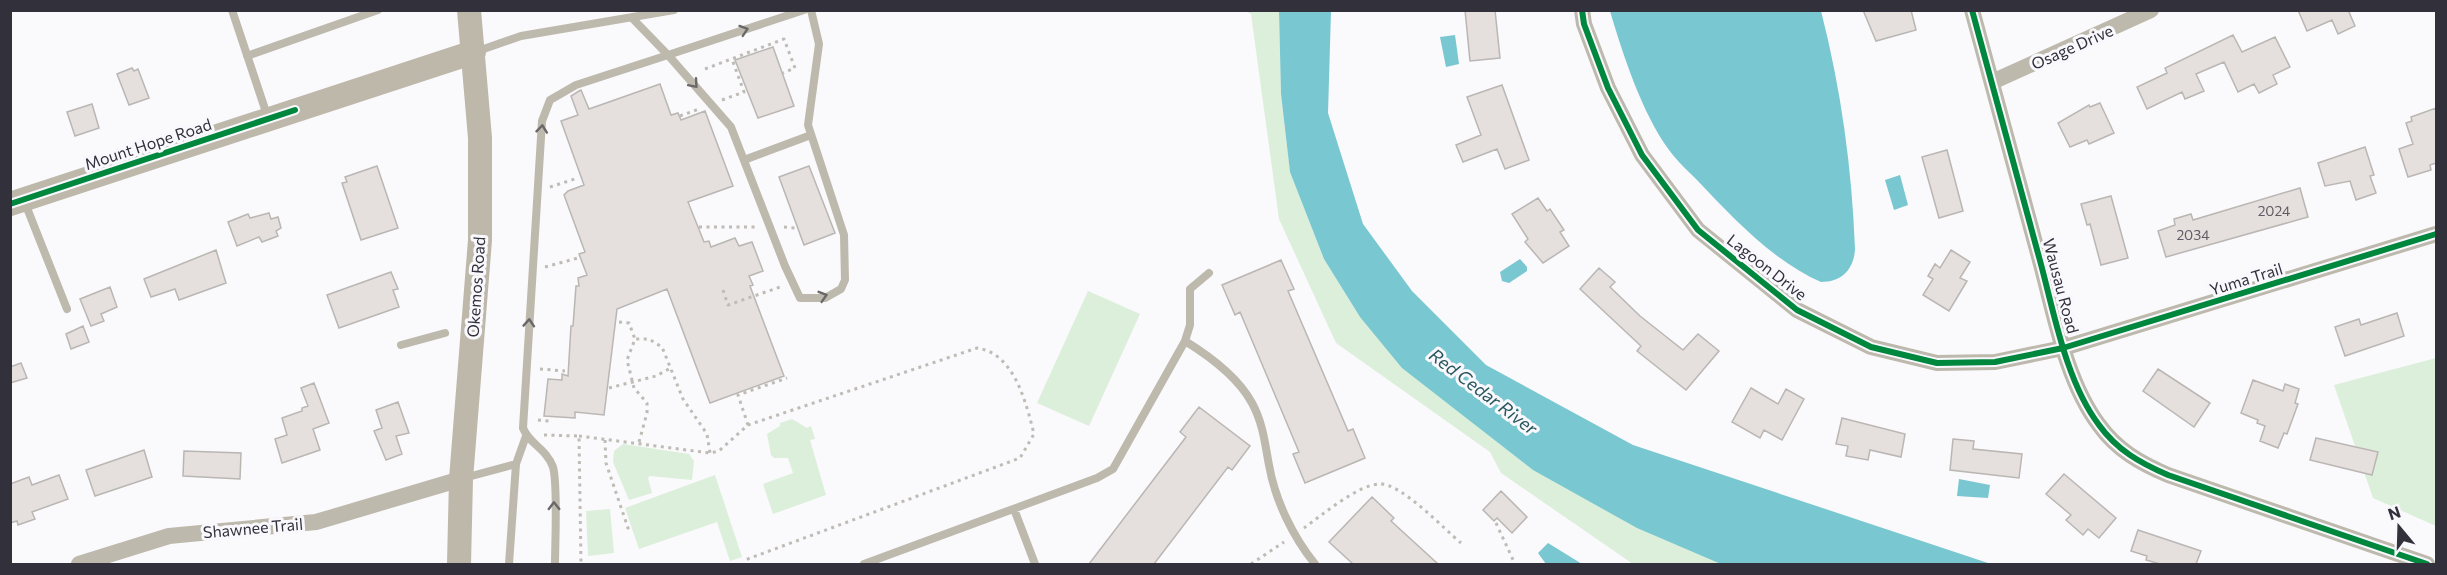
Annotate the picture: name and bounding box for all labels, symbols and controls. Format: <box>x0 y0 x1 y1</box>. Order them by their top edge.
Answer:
street label: Osage Drive <box>2028 20 2116 73</box>
one-way arrow <box>738 25 749 38</box>
one-way arrow <box>686 77 697 88</box>
street label: Mount Hope Road <box>82 114 214 173</box>
one-way arrow <box>535 124 548 133</box>
house number: 2024 <box>2258 202 2291 219</box>
house number: 2034 <box>2176 226 2210 243</box>
street label: Lagoon Drive <box>1724 230 1811 304</box>
street label: Okemos Road <box>463 236 488 338</box>
street label: Wausau Road <box>2040 236 2083 336</box>
street label: Yuma Trail <box>2207 258 2285 299</box>
one-way arrow <box>817 291 828 303</box>
one-way arrow <box>522 318 535 327</box>
water label: Red Cedar River <box>1425 343 1543 439</box>
north arrow <box>2369 497 2429 557</box>
text: N <box>2385 501 2403 523</box>
one-way arrow <box>548 502 560 511</box>
street label: Shawnee Trail <box>202 514 304 541</box>

